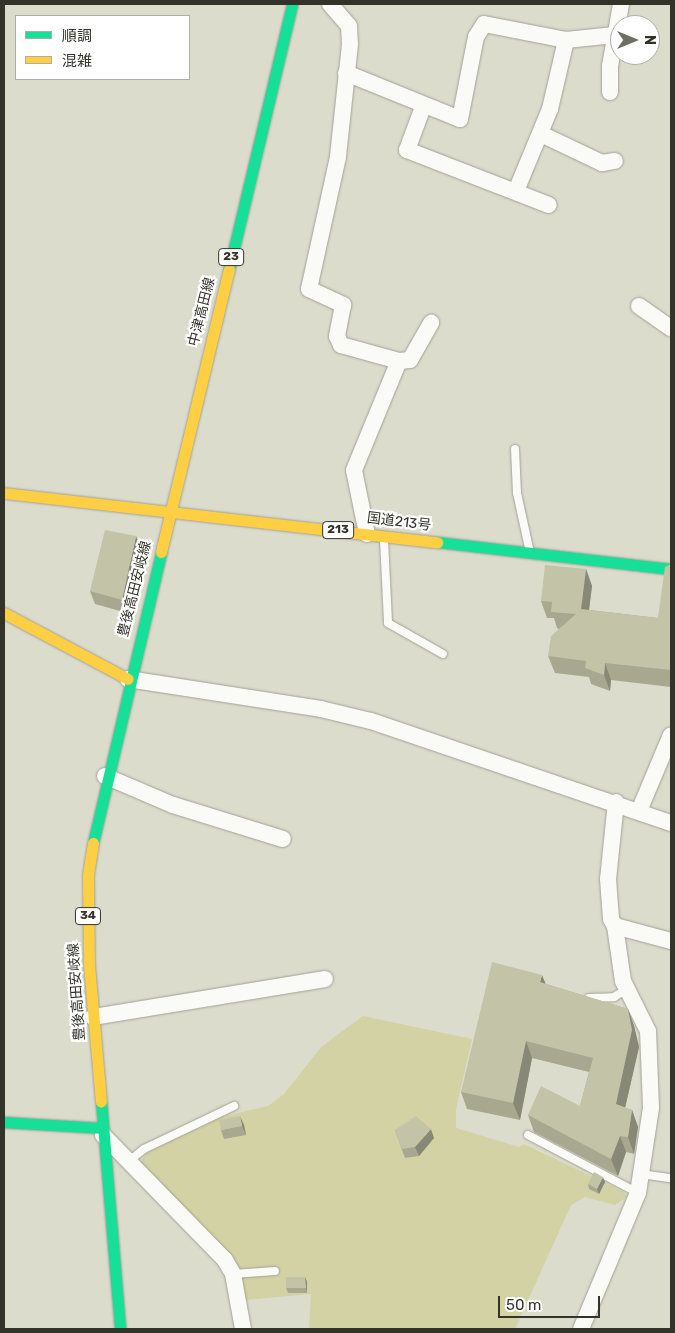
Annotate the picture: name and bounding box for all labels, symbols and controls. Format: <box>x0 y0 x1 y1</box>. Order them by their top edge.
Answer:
legend <box>15 15 190 80</box>
north arrow <box>610 15 660 65</box>
text: 順調 <box>62 27 92 45</box>
text: N <box>641 35 658 45</box>
text: 混雑 <box>62 52 92 70</box>
road number: 23 <box>217 248 245 266</box>
street label: 中津高田線 <box>185 276 219 348</box>
street label: 国道213号 <box>366 510 432 534</box>
road number: 213 <box>322 520 354 540</box>
street label: 豊後高田安岐線 <box>115 539 155 639</box>
road number: 34 <box>74 906 102 926</box>
street label: 豊後高田安岐線 <box>65 943 89 1041</box>
scale bar <box>500 1286 602 1318</box>
text: 50 m <box>506 1296 541 1314</box>

